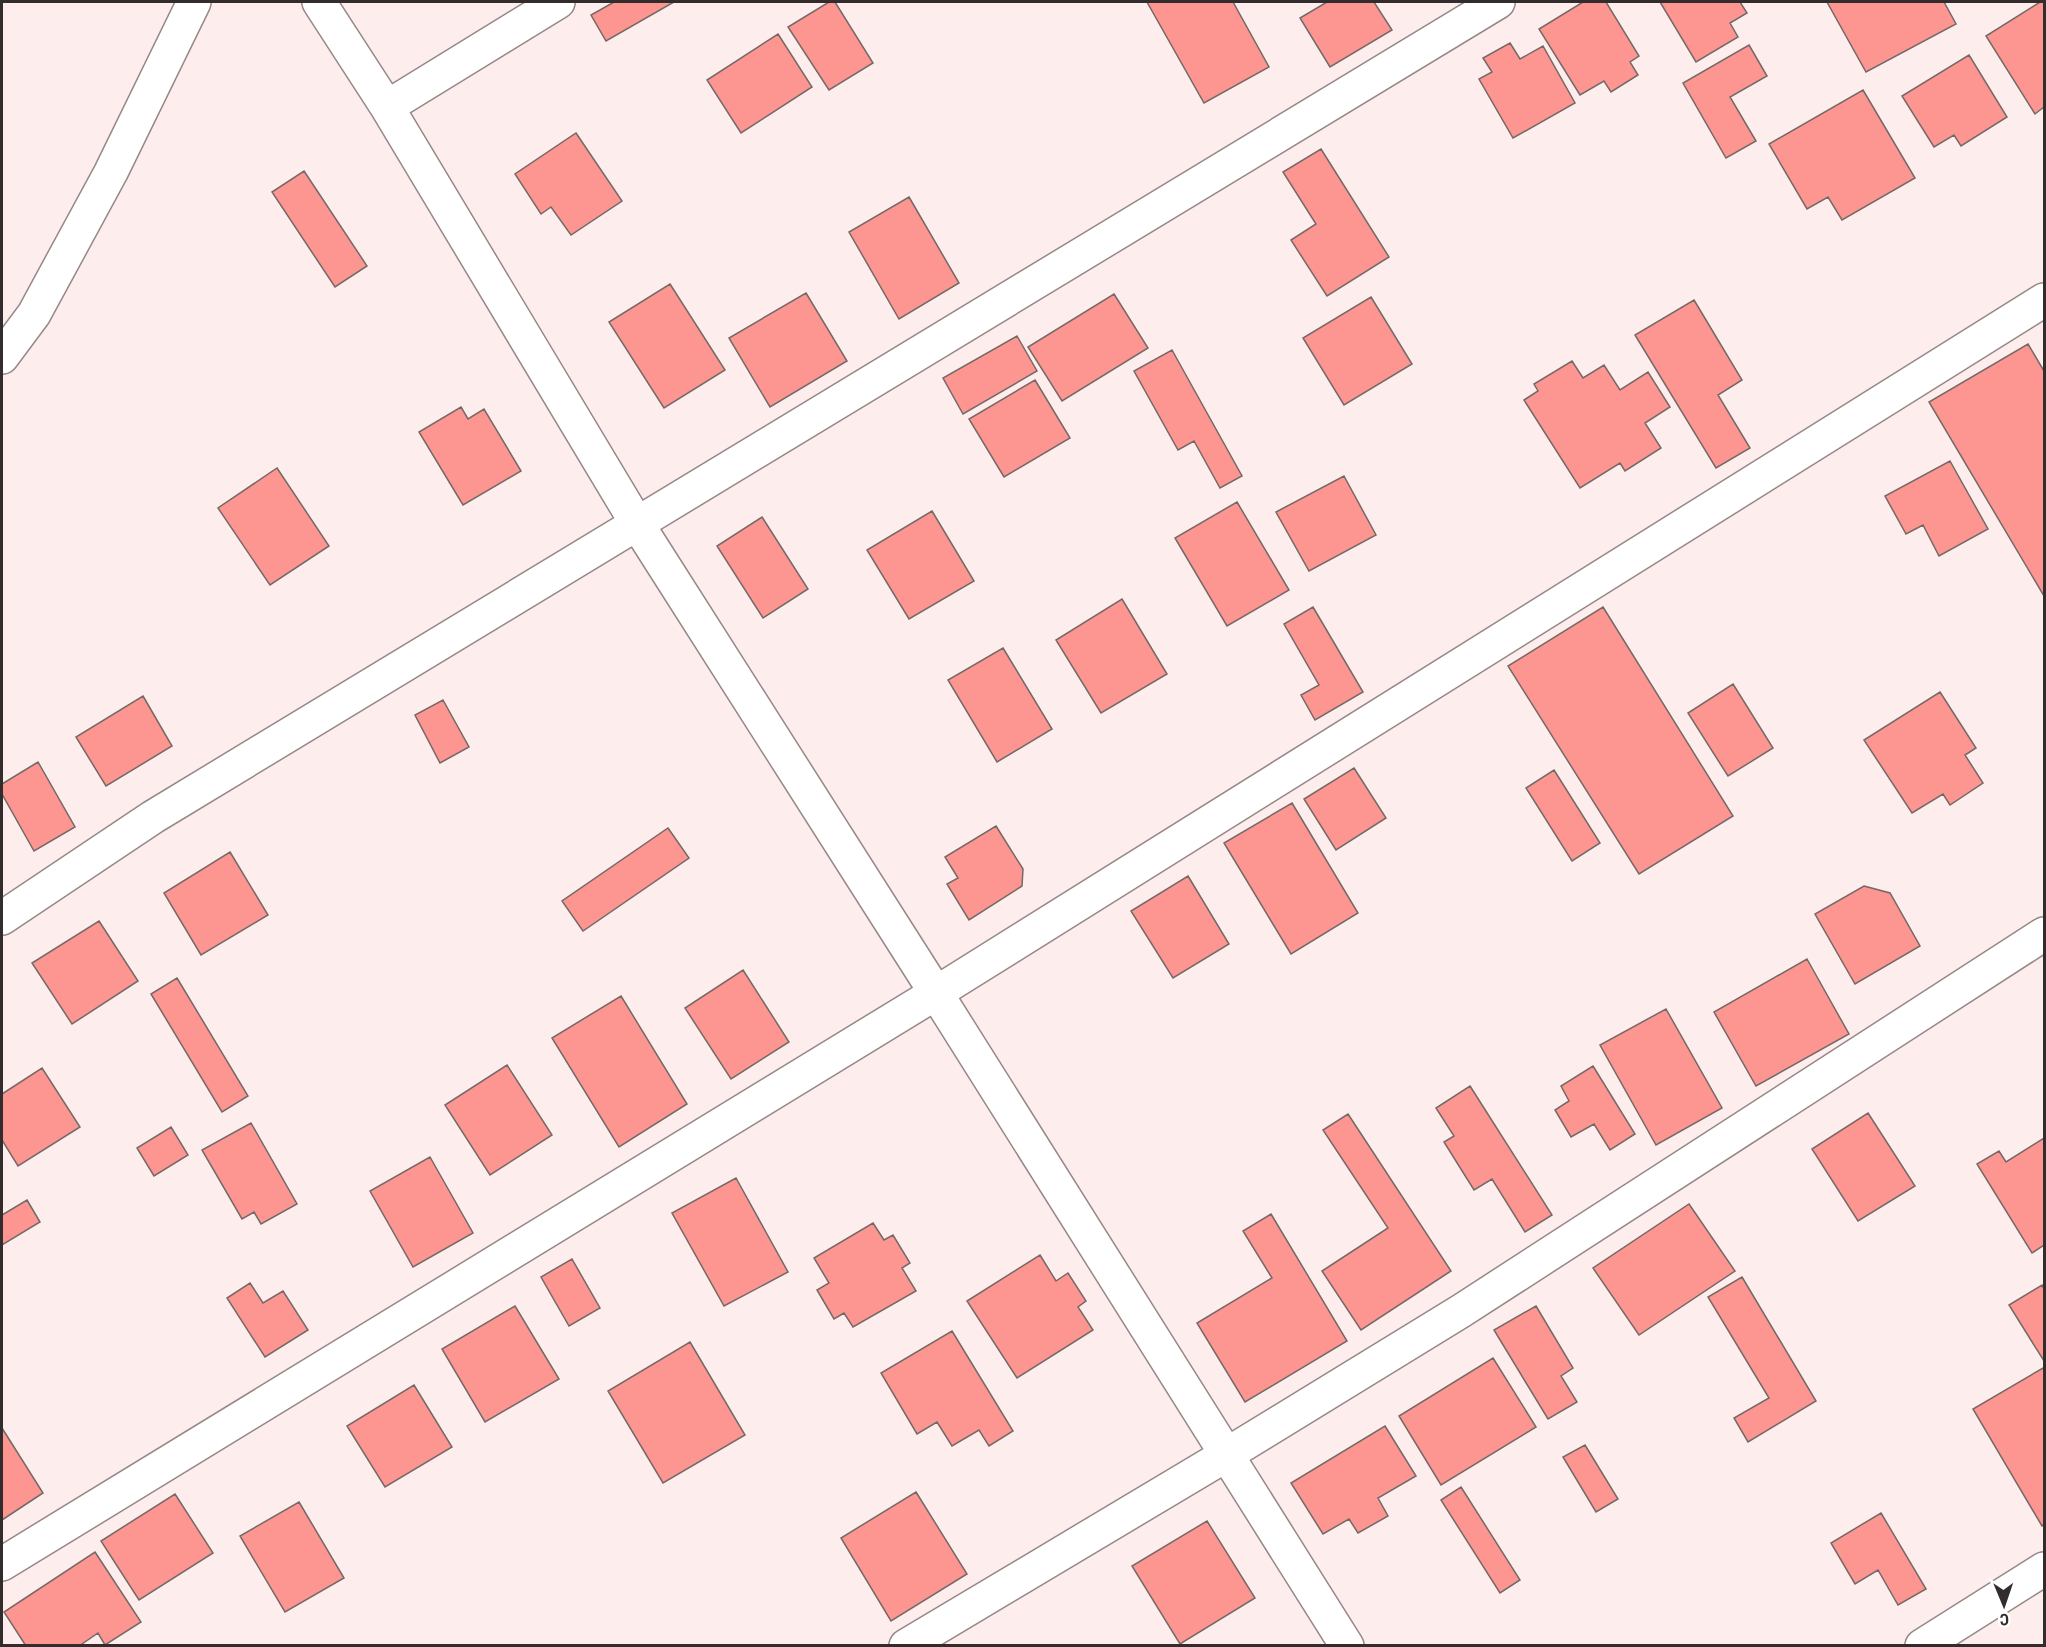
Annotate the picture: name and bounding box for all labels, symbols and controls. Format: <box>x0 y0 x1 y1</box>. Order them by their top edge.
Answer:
north arrow <box>1974 1575 2034 1635</box>
text: С <box>2000 1610 2009 1629</box>

